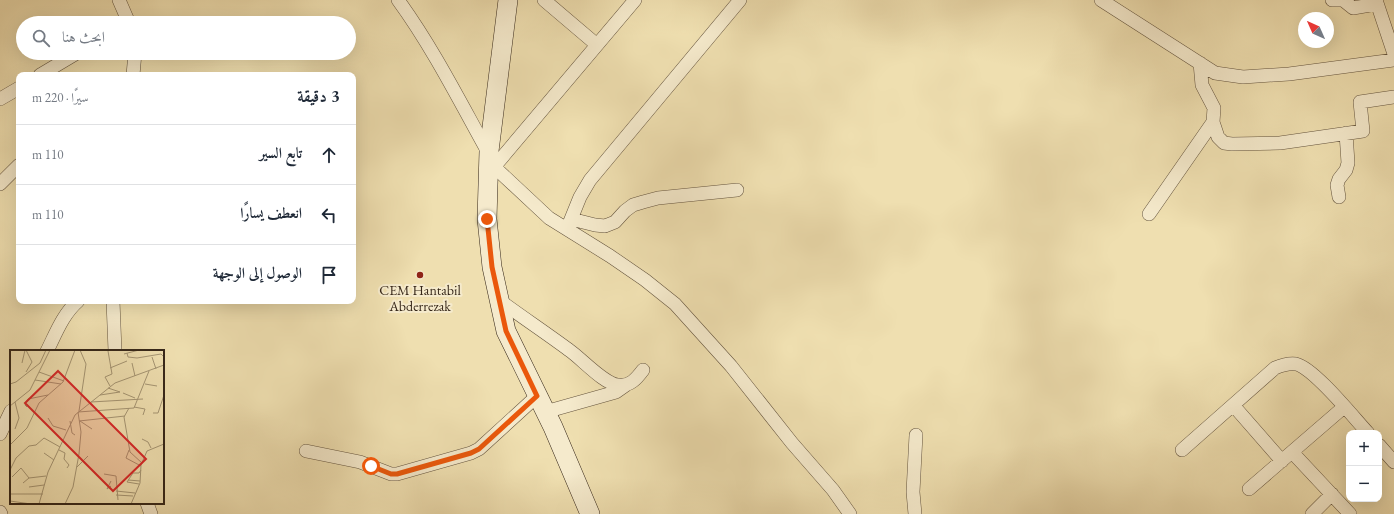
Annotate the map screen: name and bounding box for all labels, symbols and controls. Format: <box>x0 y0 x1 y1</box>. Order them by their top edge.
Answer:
north arrow <box>1298 12 1334 48</box>
search box <box>16 16 356 60</box>
icon: search <box>30 27 52 49</box>
text: ابحث هنا <box>62 27 105 46</box>
text: 3 دقيقة <box>297 85 340 107</box>
text: سيرًا · 220 m <box>32 89 89 106</box>
text: تابع السير <box>259 143 302 162</box>
icon: ahead <box>318 144 340 166</box>
text: 110 m <box>32 146 63 163</box>
text: انعطف يسارًا <box>240 203 302 222</box>
icon: left <box>318 204 340 226</box>
text: 110 m <box>32 206 63 223</box>
route end <box>478 210 496 228</box>
text: الوصول إلى الوجهة <box>213 263 302 282</box>
icon: arrive <box>318 264 340 286</box>
marker: CEM Hantabil Abderrezak <box>415 270 425 280</box>
place label: CEM Hantabil Abderrezak <box>379 281 461 315</box>
inset map <box>10 350 164 504</box>
map controls <box>1346 430 1382 502</box>
button: + <box>1346 430 1382 466</box>
route start <box>362 457 380 475</box>
button: − <box>1346 466 1382 502</box>

